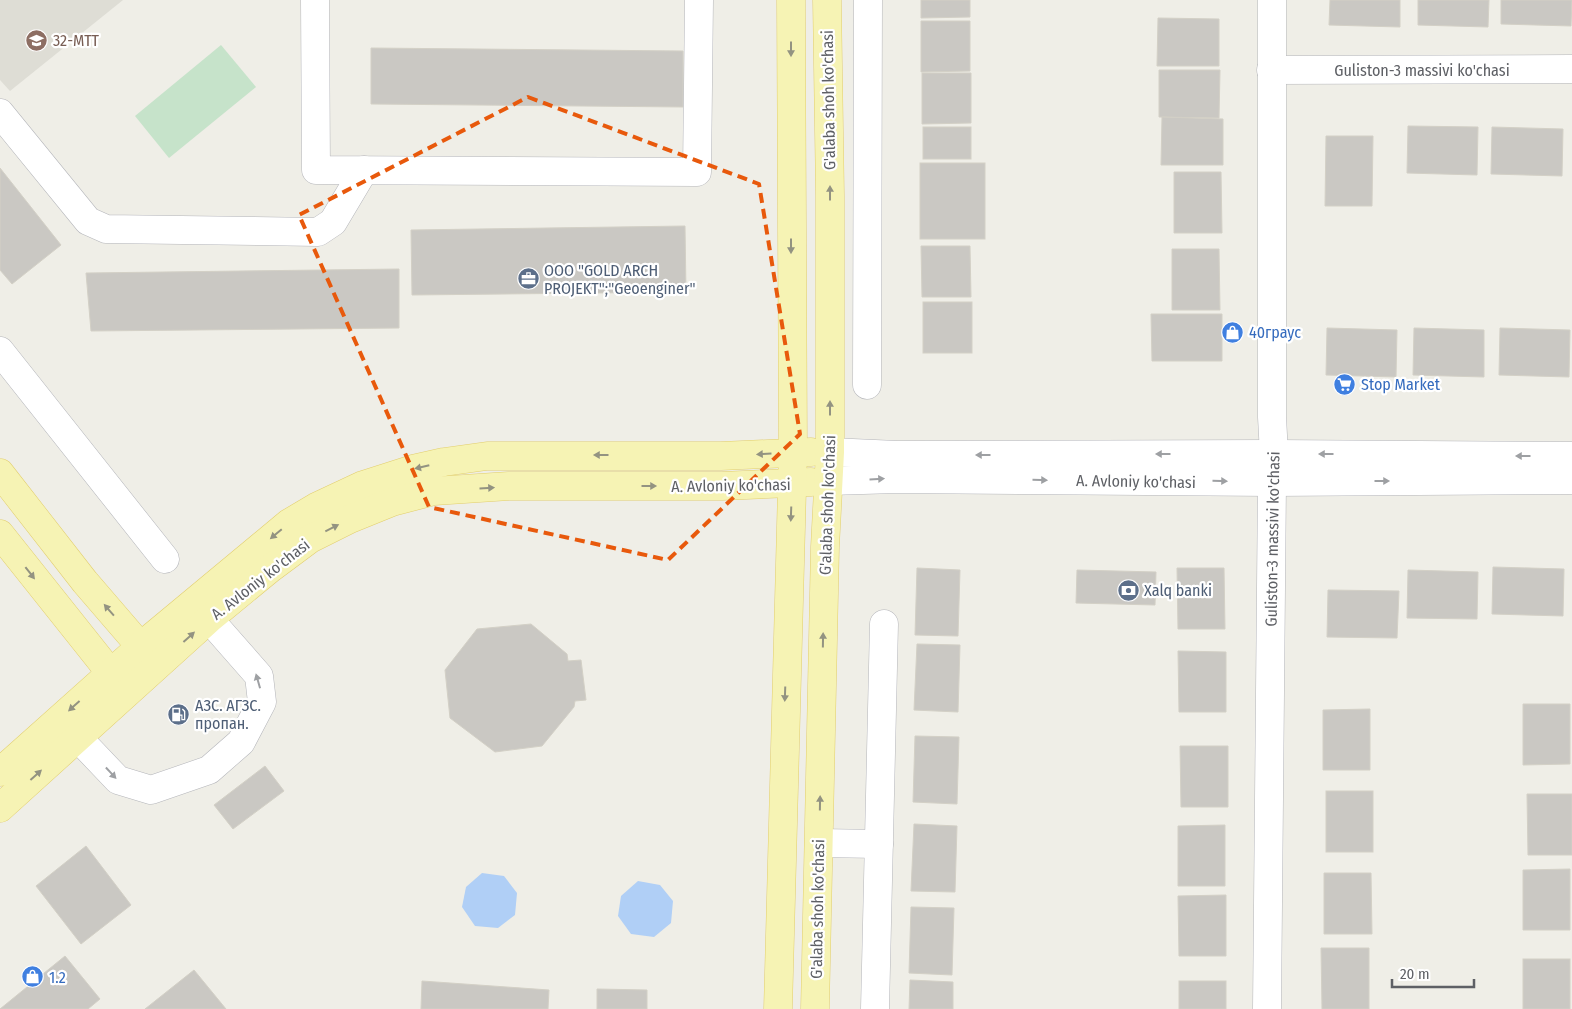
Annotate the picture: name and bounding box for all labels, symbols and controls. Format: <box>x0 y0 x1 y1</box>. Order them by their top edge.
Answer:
school or university icon: 32-MTT <box>25 28 49 52</box>
street label: G'alaba shoh ko'chasi <box>818 30 839 170</box>
place label: 32-MTT <box>53 31 100 50</box>
one-way arrow <box>787 41 795 57</box>
street label: Guliston-3 massivi ko'chasi <box>1334 61 1510 80</box>
one-way arrow <box>826 185 834 201</box>
one-way arrow <box>787 238 795 254</box>
place label: ООО "GOLD ARCH PROJEKT";"Geoenginer" <box>544 261 696 298</box>
office icon: ООО "GOLD ARCH PROJEKT";"Geoenginer" <box>516 267 540 291</box>
shop icon: 40граус <box>1221 320 1245 344</box>
place label: 40граус <box>1249 323 1301 342</box>
supermarket icon: Stop Market <box>1333 372 1357 396</box>
place label: Stop Market <box>1361 375 1441 394</box>
one-way arrow <box>826 400 834 416</box>
street label: G'alaba shoh ko'chasi <box>816 435 839 575</box>
one-way arrow <box>755 450 771 458</box>
one-way arrow <box>1155 450 1171 458</box>
one-way arrow <box>1318 450 1334 458</box>
one-way arrow <box>593 451 609 459</box>
one-way arrow <box>975 451 991 459</box>
street label: Guliston-3 massivi ko'chasi <box>1261 451 1284 627</box>
one-way arrow <box>1515 452 1531 460</box>
one-way arrow <box>415 463 430 471</box>
street label: A. Avloniy ko'chasi <box>1076 471 1196 492</box>
street label: A. Avloniy ko'chasi <box>671 475 791 496</box>
one-way arrow <box>870 475 886 483</box>
one-way arrow <box>1032 476 1048 484</box>
one-way arrow <box>1212 477 1228 485</box>
one-way arrow <box>1374 477 1390 485</box>
one-way arrow <box>642 482 658 490</box>
one-way arrow <box>479 483 495 491</box>
one-way arrow <box>786 506 794 522</box>
one-way arrow <box>325 524 339 532</box>
one-way arrow <box>270 528 282 540</box>
street label: A. Avloniy ko'chasi <box>207 535 313 624</box>
one-way arrow <box>25 566 36 579</box>
bank icon: Xalq banki <box>1116 578 1140 602</box>
place label: Xalq banki <box>1144 581 1212 600</box>
one-way arrow <box>103 604 115 616</box>
one-way arrow <box>183 631 195 643</box>
one-way arrow <box>819 632 827 648</box>
one-way arrow <box>254 673 262 689</box>
one-way arrow <box>781 686 789 702</box>
place label: АЗС. АГЗС. пропан. <box>195 696 261 733</box>
one-way arrow <box>68 700 81 711</box>
fuel station icon: АЗС. АГЗС. пропан. <box>167 702 191 726</box>
one-way arrow <box>105 767 117 779</box>
one-way arrow <box>30 769 42 781</box>
one-way arrow <box>816 795 824 811</box>
street label: G'alaba shoh ko'chasi <box>807 839 828 979</box>
scale bar <box>1392 956 1474 988</box>
shop icon: 1.2 <box>21 965 45 989</box>
text: 20 m <box>1400 965 1430 983</box>
place label: 1.2 <box>49 968 66 987</box>

